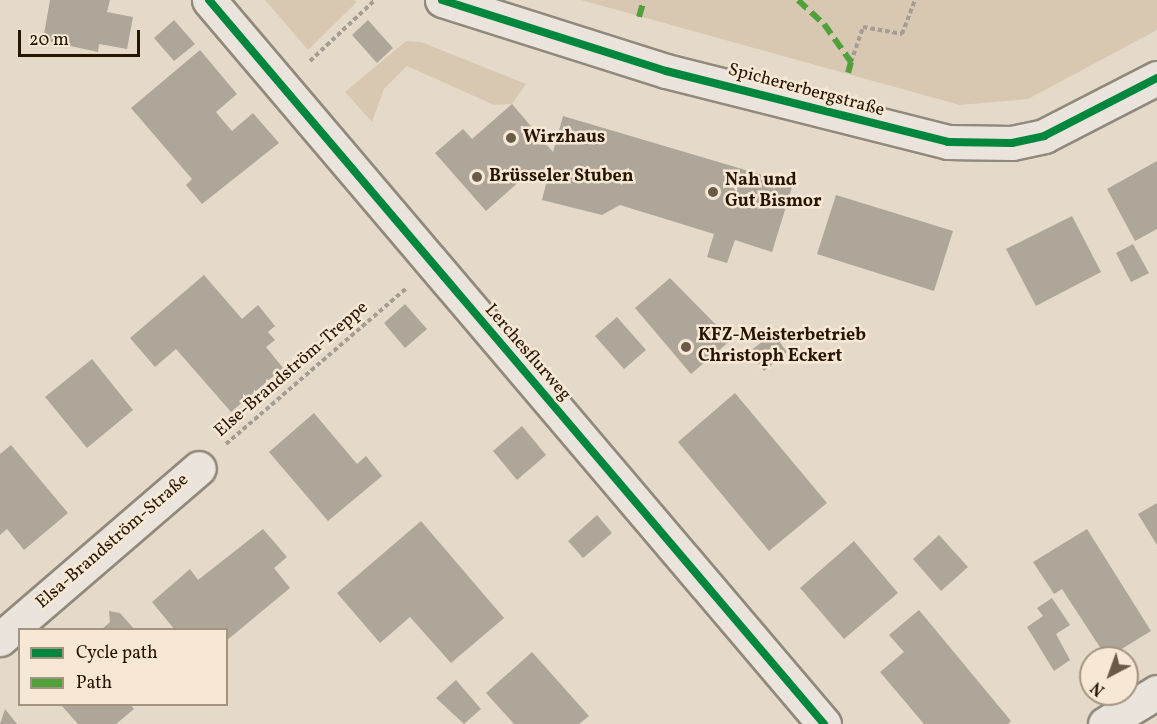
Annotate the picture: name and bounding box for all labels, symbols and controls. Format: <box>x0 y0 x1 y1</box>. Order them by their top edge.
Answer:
scale bar <box>21 18 142 56</box>
text: 20 m <box>29 28 69 53</box>
street label: Spichererbergstraße <box>725 60 887 122</box>
place label: Wirzhaus <box>523 127 605 149</box>
marker: Wirzhaus <box>504 131 518 145</box>
place label: Brüsseler Stuben <box>489 166 634 188</box>
marker: Brüsseler Stuben <box>470 170 484 184</box>
place label: Nah und Gut Bismor <box>725 171 822 213</box>
marker: Nah und Gut Bismor <box>706 185 720 199</box>
street label: Else-Brandström-Treppe <box>211 297 373 443</box>
street label: Lerchesflurweg <box>479 300 575 406</box>
place label: KFZ-Meisterbetrieb Christoph Eckert <box>698 326 866 368</box>
marker: KFZ-Meisterbetrieb Christoph Eckert <box>679 340 693 354</box>
street label: Elsa-Brandström-Straße <box>32 470 194 614</box>
legend <box>18 628 228 706</box>
text: Cycle path <box>76 641 158 666</box>
north arrow <box>1079 646 1139 706</box>
text: Path <box>76 671 112 696</box>
text: N <box>1087 676 1110 700</box>

